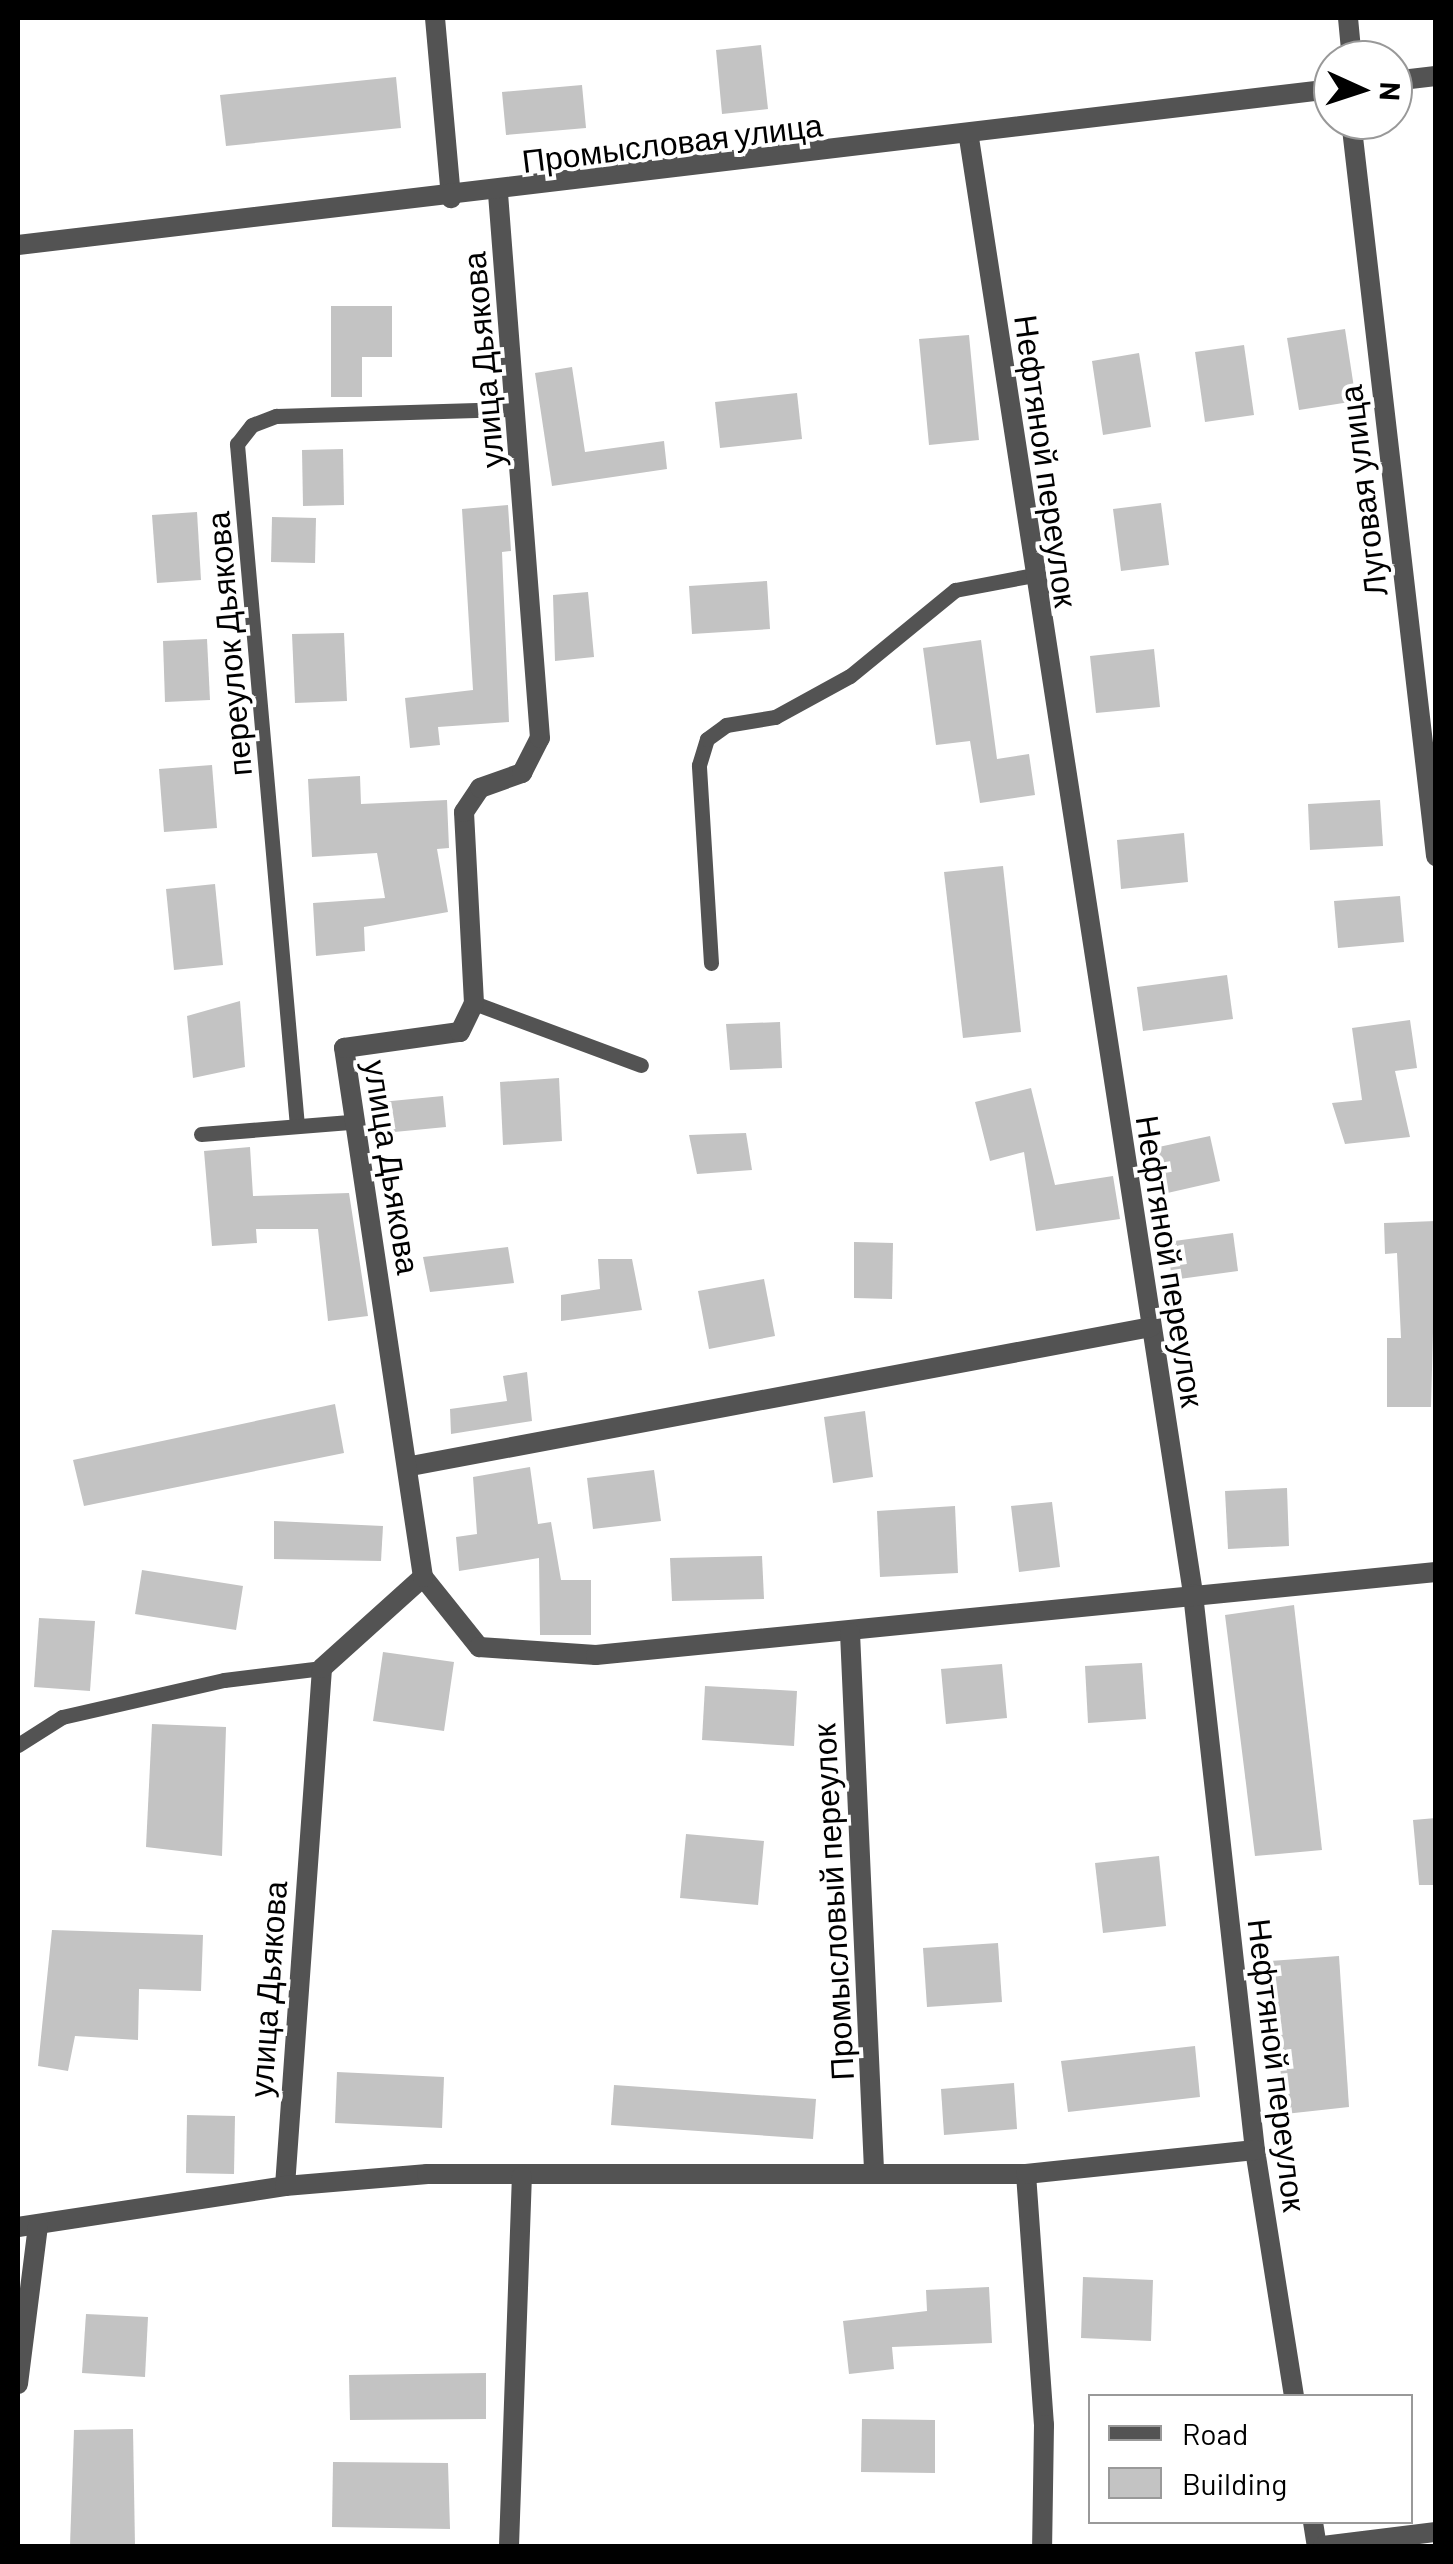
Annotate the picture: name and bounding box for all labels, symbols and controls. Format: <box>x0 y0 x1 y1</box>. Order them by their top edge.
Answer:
north arrow <box>1313 40 1413 140</box>
text: N <box>1373 81 1408 102</box>
street label: Промысловая улица <box>520 105 824 179</box>
street label: улица Дьякова <box>453 250 511 470</box>
street label: Нефтяной переулок <box>1007 312 1087 610</box>
street label: Луговая улица <box>1330 383 1394 599</box>
street label: переулок Дьякова <box>197 510 259 778</box>
street label: улица Дьякова <box>357 1057 429 1277</box>
street label: Нефтяной переулок <box>1129 1112 1213 1410</box>
street label: Промысловый переулок <box>803 1723 861 2081</box>
street label: улица Дьякова <box>240 1880 294 2098</box>
street label: Нефтяной переулок <box>1241 1916 1315 2214</box>
legend <box>1088 2394 1413 2524</box>
text: Road <box>1182 2415 1248 2451</box>
text: Building <box>1182 2465 1287 2501</box>

